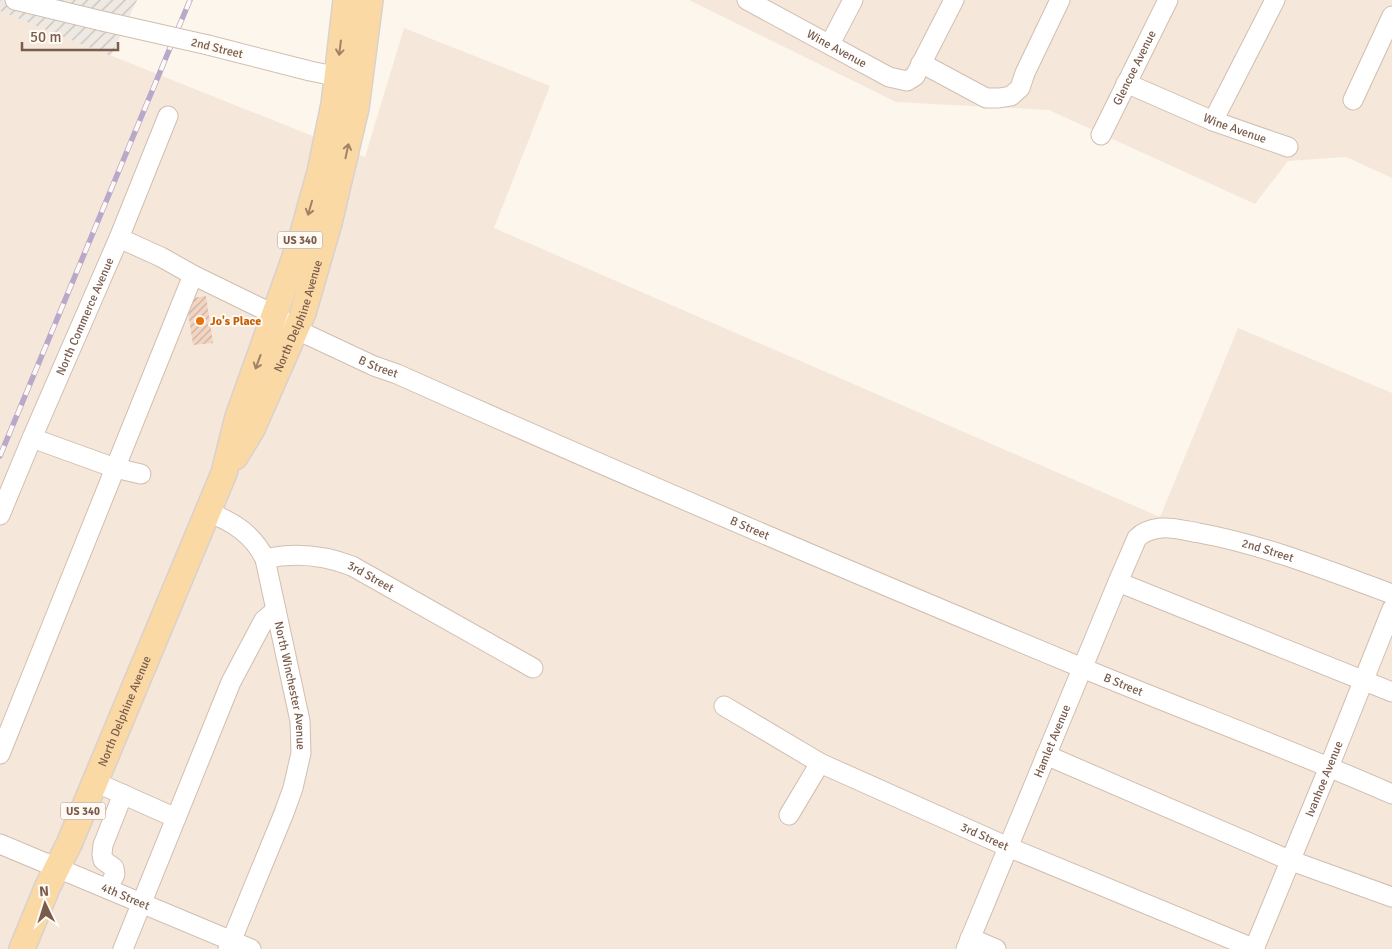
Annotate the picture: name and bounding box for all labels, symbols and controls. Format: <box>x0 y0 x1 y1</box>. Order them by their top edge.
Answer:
scale bar <box>22 20 119 52</box>
street label: Wine Avenue <box>804 27 869 71</box>
text: 50 m <box>30 28 61 46</box>
street label: Glencoe Avenue <box>1110 28 1160 108</box>
street label: 2nd Street <box>189 35 245 62</box>
one-way arrow <box>335 40 345 56</box>
street label: Wine Avenue <box>1201 111 1268 147</box>
one-way arrow <box>343 144 352 160</box>
one-way arrow <box>304 199 314 215</box>
road number: US 340 <box>278 232 322 248</box>
street label: North Commerce Avenue <box>53 255 118 378</box>
street label: North Delphine Avenue <box>271 258 326 375</box>
place label: Jo's Place <box>210 314 261 329</box>
marker: Jo's Place <box>194 315 206 327</box>
one-way arrow <box>253 353 262 369</box>
street label: B Street <box>356 353 400 382</box>
street label: B Street <box>728 514 771 544</box>
street label: 2nd Street <box>1240 536 1295 566</box>
street label: 3rd Street <box>345 558 396 596</box>
street label: North Winchester Avenue <box>271 620 308 750</box>
street label: North Delphine Avenue <box>95 654 155 769</box>
street label: B Street <box>1101 670 1145 700</box>
street label: Hamlet Avenue <box>1031 703 1074 780</box>
street label: Ivanhoe Avenue <box>1302 739 1347 819</box>
road number: US 340 <box>61 802 106 819</box>
street label: 3rd Street <box>958 820 1011 854</box>
north arrow <box>20 879 70 929</box>
street label: 4th Street <box>99 880 152 914</box>
text: N <box>39 883 50 900</box>

